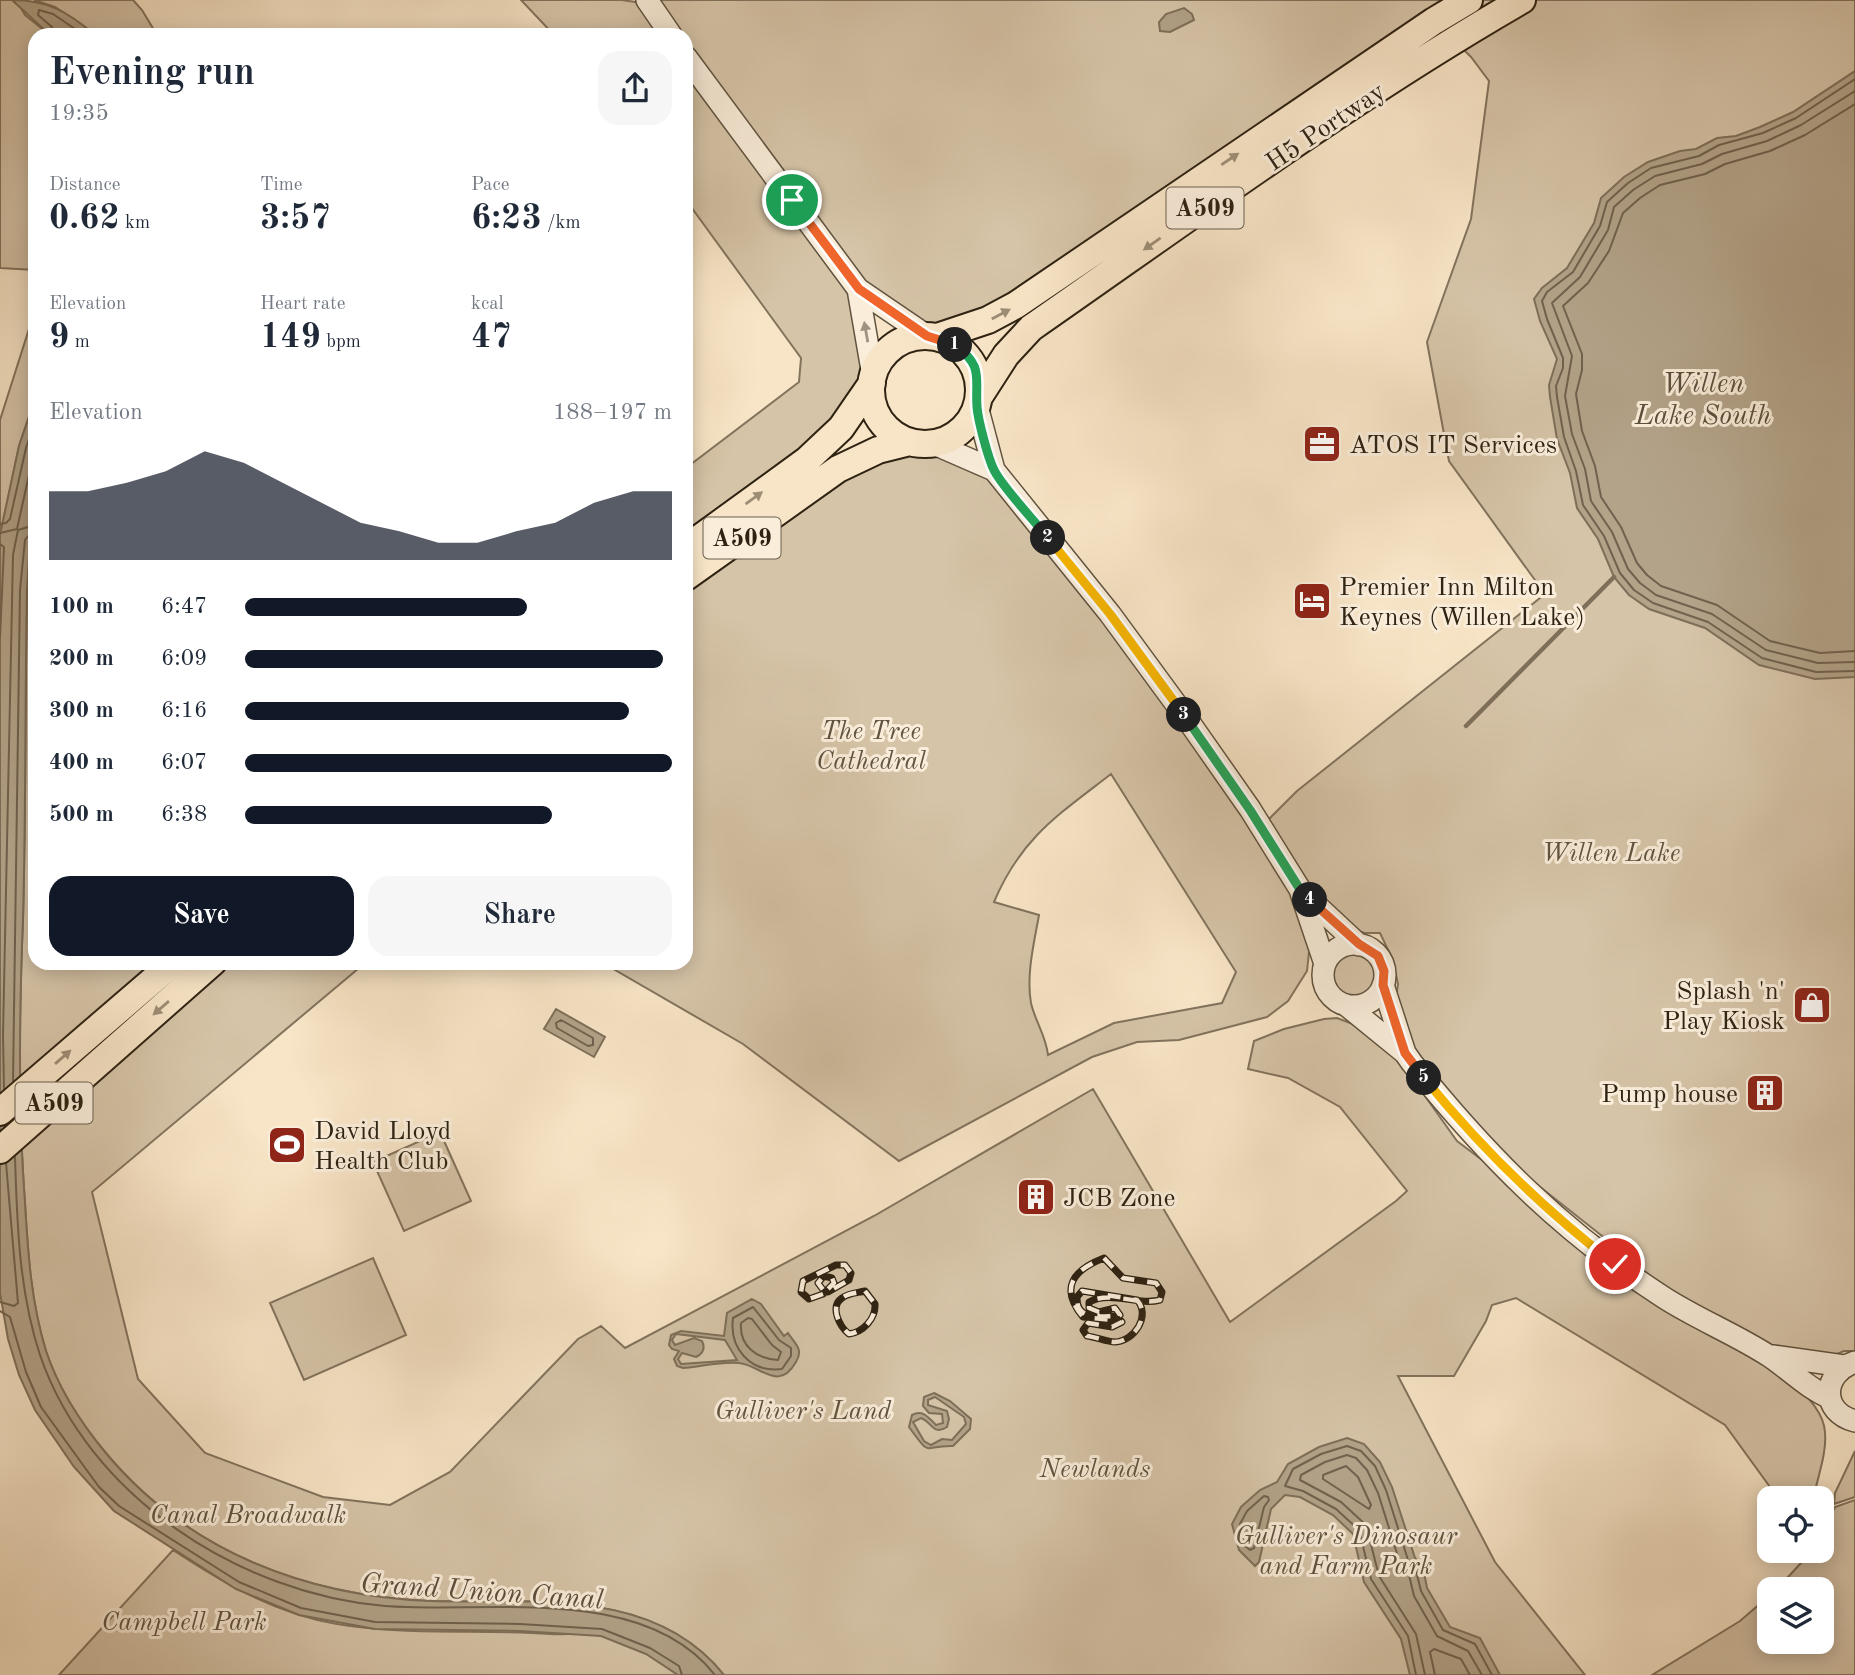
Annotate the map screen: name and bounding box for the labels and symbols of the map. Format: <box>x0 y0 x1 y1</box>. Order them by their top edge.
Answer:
street label: H5 Portway <box>1262 78 1391 177</box>
one-way arrow <box>1221 152 1239 166</box>
pin <box>762 170 822 230</box>
road number: A509 <box>1166 188 1244 229</box>
one-way arrow <box>1143 237 1161 251</box>
one-way arrow <box>991 308 1011 320</box>
one-way arrow <box>860 321 871 343</box>
pin: 1 <box>937 328 972 362</box>
water label: Willen Lake South <box>1634 371 1771 431</box>
office icon: ATOS IT Services <box>1301 423 1343 465</box>
place label: ATOS IT Services <box>1349 433 1557 459</box>
one-way arrow <box>745 492 763 506</box>
road number: A509 <box>704 518 780 558</box>
pin: 2 <box>1030 520 1066 556</box>
place label: Premier Inn Milton Keynes (Willen Lake) <box>1339 575 1585 631</box>
hotel icon: Premier Inn Milton Keynes (Willen Lake) <box>1291 580 1333 622</box>
pin: 3 <box>1166 698 1202 732</box>
park label: The Tree Cathedral <box>816 719 926 775</box>
park label: Willen Lake <box>1542 841 1680 867</box>
pin: 4 <box>1292 883 1328 918</box>
place label: Splash 'n' Play Kiosk <box>1662 979 1785 1035</box>
shop icon: Splash 'n' Play Kiosk <box>1791 984 1833 1026</box>
one-way arrow <box>153 1000 170 1015</box>
one-way arrow <box>55 1049 72 1065</box>
pin: 5 <box>1406 1060 1442 1096</box>
building icon: Pump house <box>1744 1072 1786 1114</box>
place label: Pump house <box>1601 1082 1738 1108</box>
road number: A509 <box>16 1083 92 1124</box>
place label: David Lloyd Health Club <box>314 1119 451 1175</box>
sports icon: David Lloyd Health Club <box>266 1124 308 1166</box>
building icon: JCB Zone <box>1015 1176 1057 1218</box>
place label: JCB Zone <box>1063 1186 1176 1212</box>
pin <box>1585 1234 1645 1294</box>
park label: Gulliver's Land <box>715 1399 892 1425</box>
park label: Newlands <box>1039 1457 1151 1483</box>
park label: Canal Broadwalk <box>150 1503 346 1529</box>
park label: Gulliver's Dinosaur and Farm Park <box>1235 1524 1458 1580</box>
water label: Grand Union Canal <box>359 1571 604 1615</box>
park label: Campbell Park <box>101 1610 267 1636</box>

